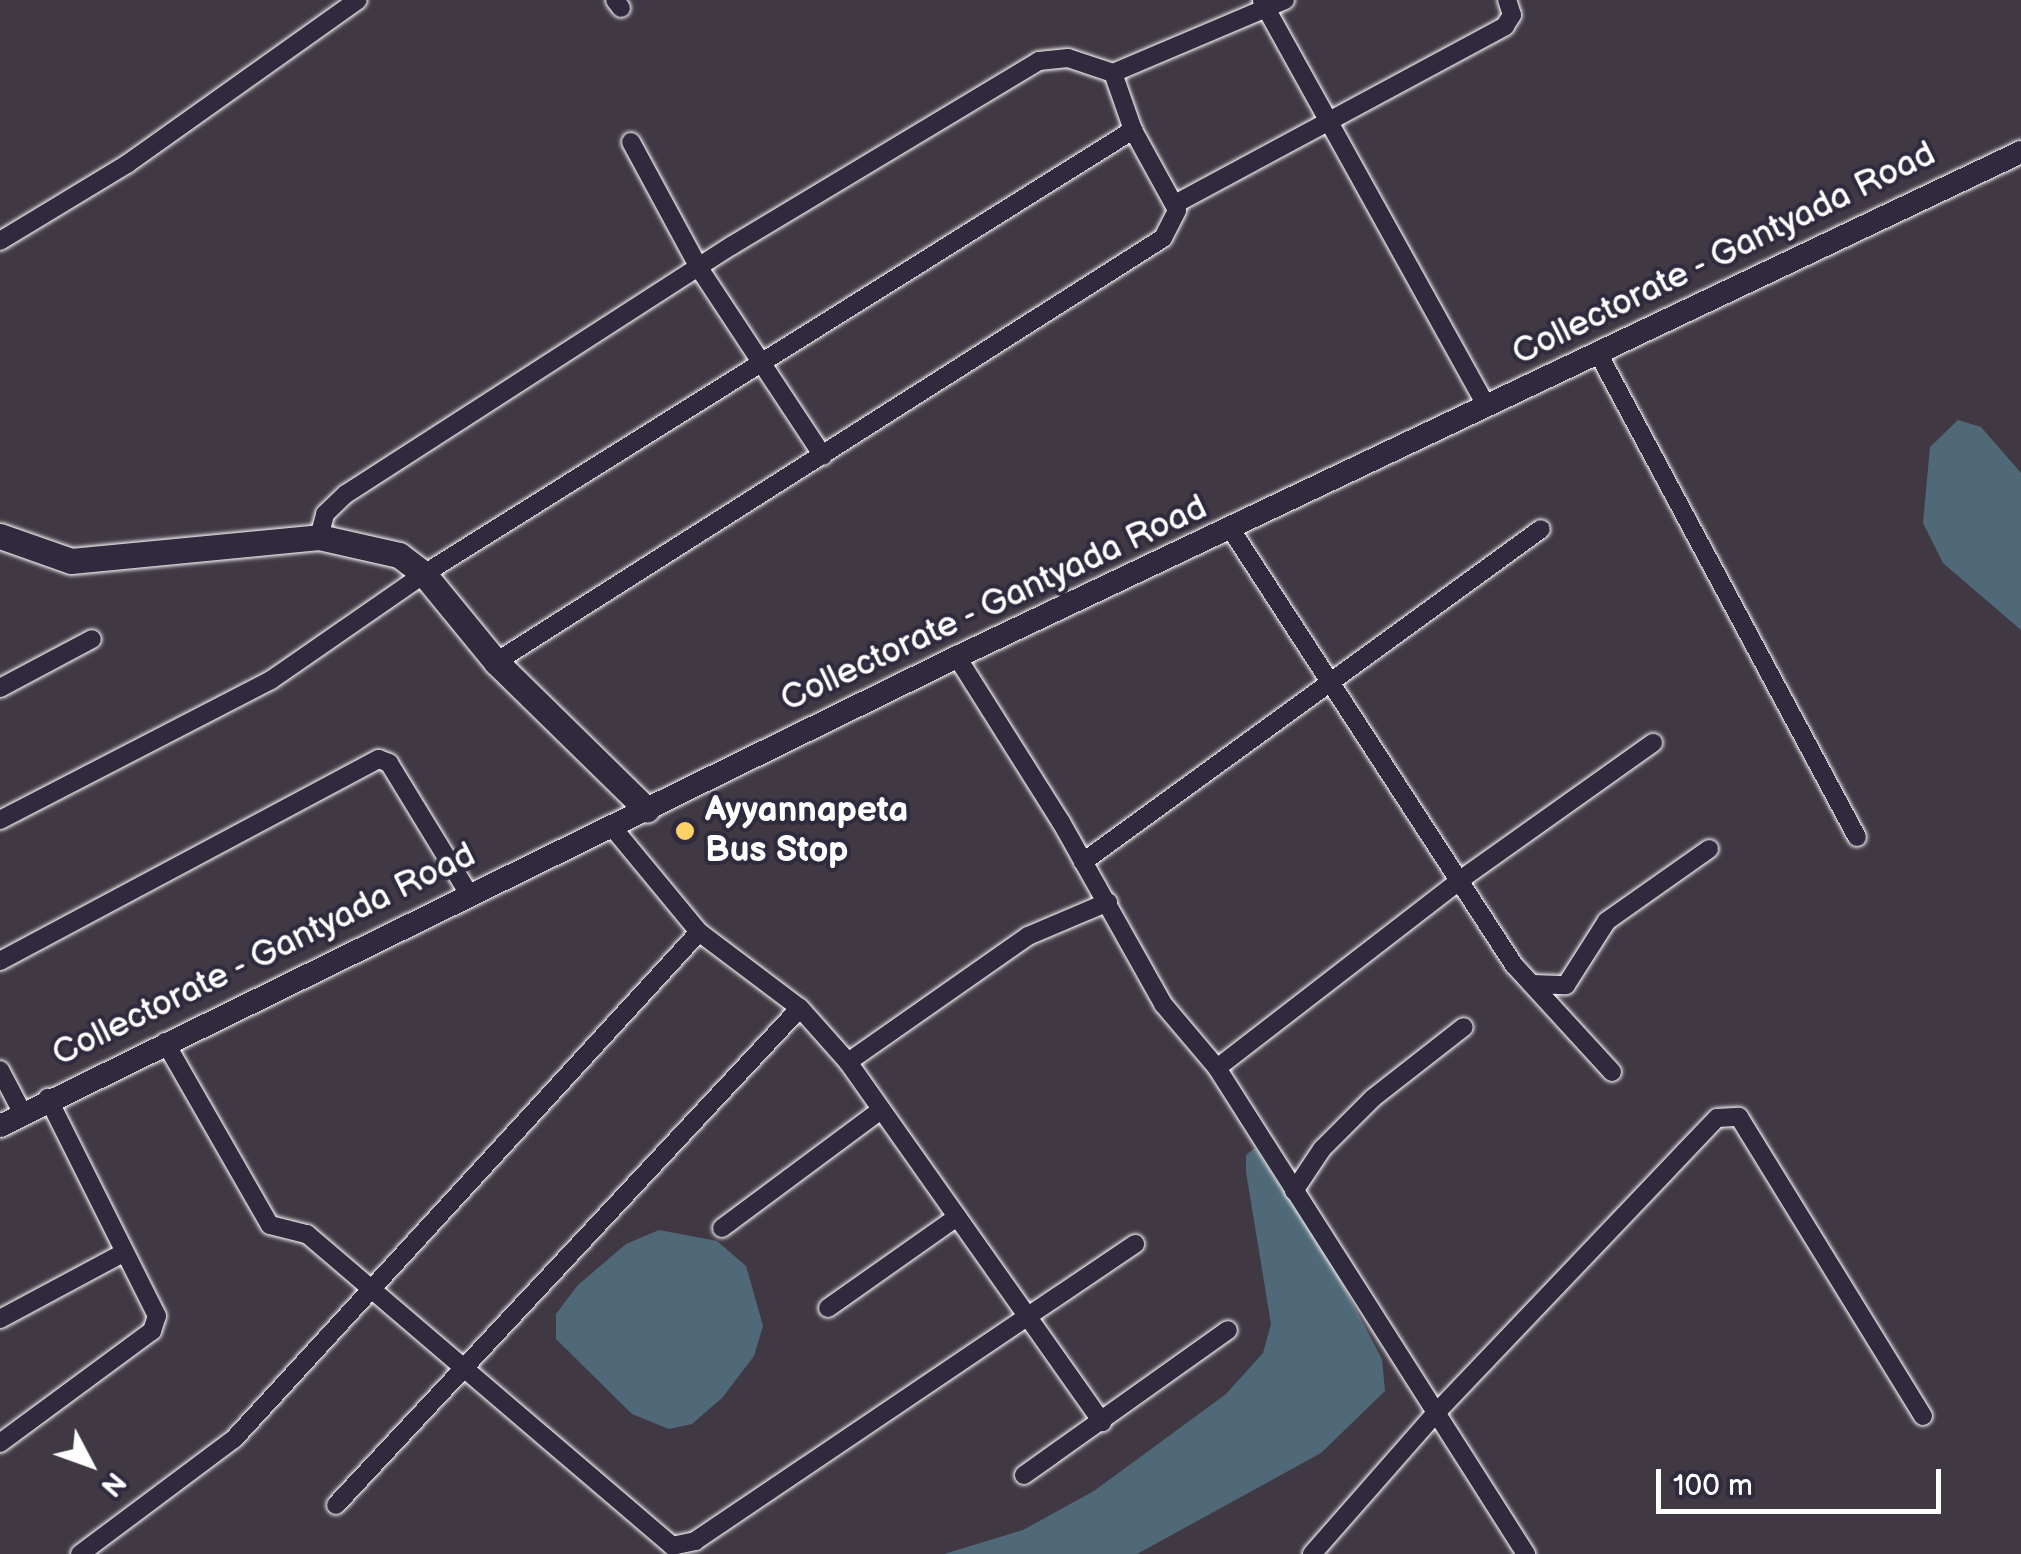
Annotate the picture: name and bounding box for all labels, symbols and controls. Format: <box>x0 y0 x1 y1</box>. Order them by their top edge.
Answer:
street label: Collectorate - Gantyada Road <box>1504 133 1944 375</box>
street label: Collectorate - Gantyada Road <box>773 486 1215 722</box>
place label: Ayyannapeta Bus Stop <box>705 790 908 872</box>
marker: Ayyannapeta Bus Stop <box>674 820 696 842</box>
street label: Collectorate - Gantyada Road <box>44 834 484 1076</box>
north arrow <box>40 1414 140 1514</box>
scale bar <box>1661 1449 1946 1511</box>
text: N <box>94 1465 132 1503</box>
text: 100 m <box>1673 1468 1753 1504</box>

